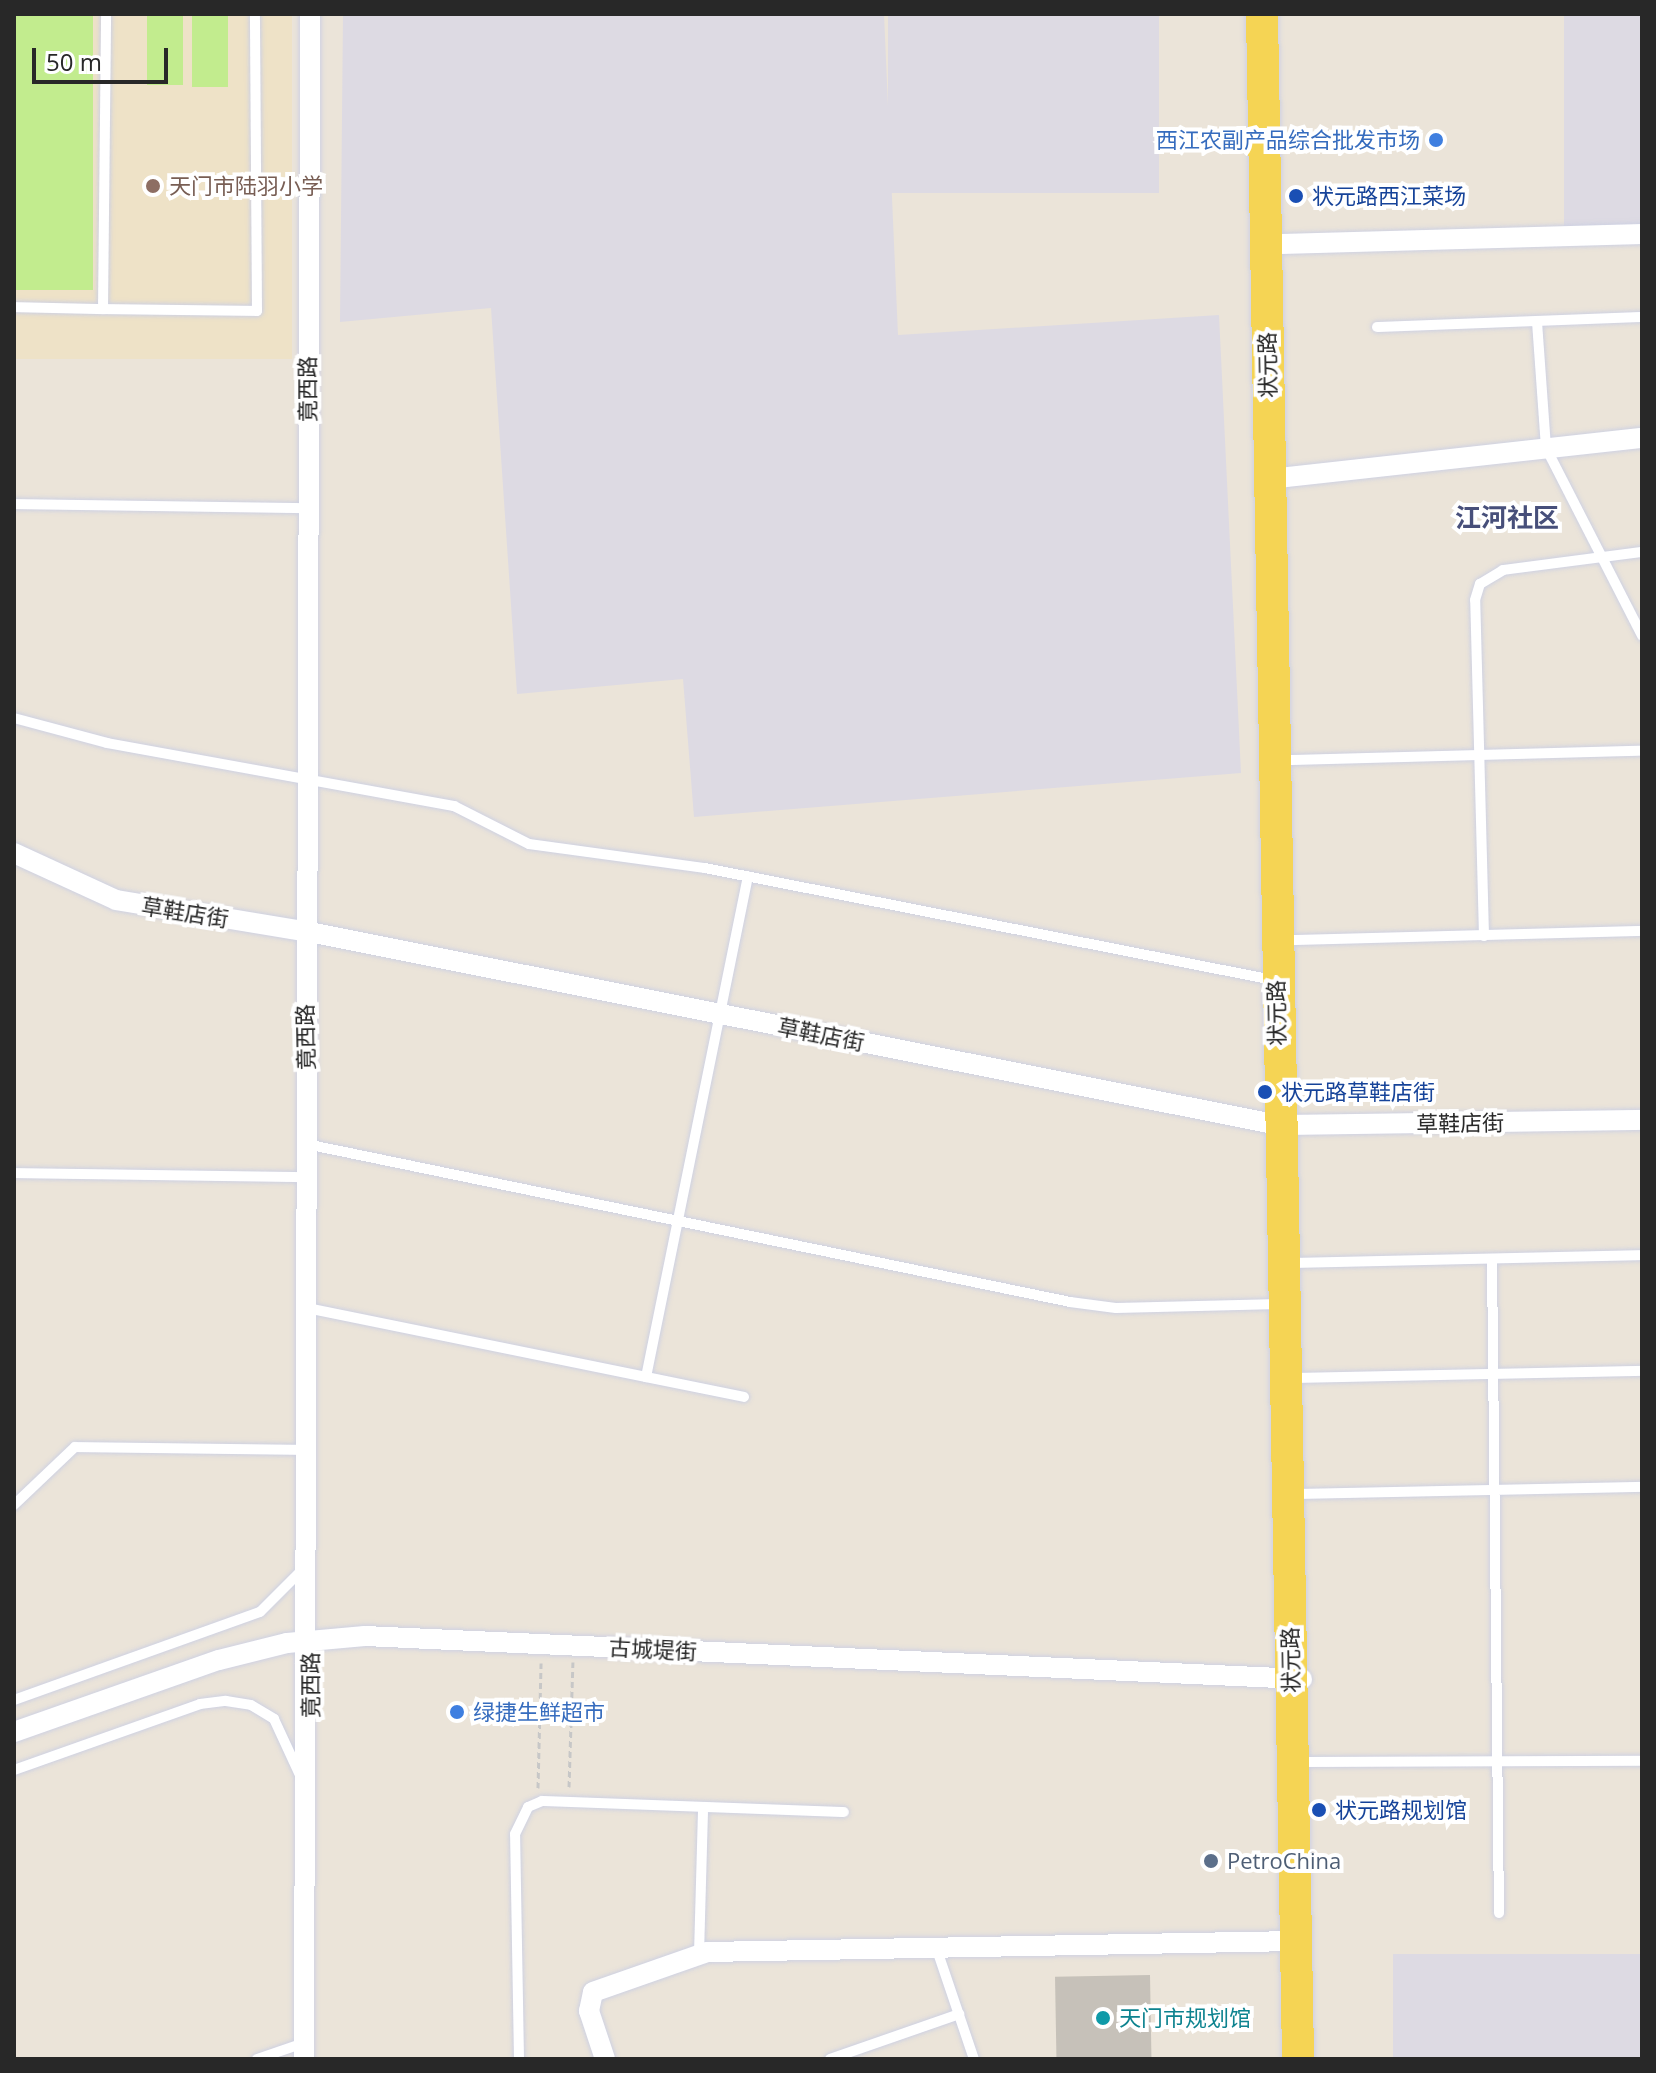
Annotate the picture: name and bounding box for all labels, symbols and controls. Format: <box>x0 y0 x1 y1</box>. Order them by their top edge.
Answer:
scale bar <box>36 32 172 82</box>
text: 50 m <box>46 45 102 78</box>
place label: 西江农副产品综合批发市场 <box>1156 127 1420 153</box>
marker: 西江农副产品综合批发市场 <box>1427 131 1445 149</box>
place label: 天门市陆羽小学 <box>169 173 323 199</box>
marker: 天门市陆羽小学 <box>144 177 162 195</box>
place label: 状元路西江菜场 <box>1312 183 1466 209</box>
marker: 状元路西江菜场 <box>1287 187 1305 205</box>
street label: 状元路 <box>1253 332 1281 398</box>
street label: 竟西路 <box>294 356 320 422</box>
district label: 江河社区 <box>1455 502 1559 534</box>
street label: 草鞋店街 <box>139 892 231 932</box>
street label: 状元路 <box>1262 980 1290 1046</box>
street label: 竟西路 <box>291 1004 319 1070</box>
street label: 草鞋店街 <box>775 1013 867 1055</box>
place label: 状元路草鞋店街 <box>1281 1079 1435 1105</box>
marker: 状元路草鞋店街 <box>1256 1083 1274 1101</box>
street label: 草鞋店街 <box>1416 1109 1504 1137</box>
street label: 状元路 <box>1276 1627 1304 1693</box>
street label: 古城堤街 <box>608 1634 698 1664</box>
street label: 竟西路 <box>297 1652 323 1718</box>
place label: 绿捷生鲜超市 <box>473 1699 605 1725</box>
marker: 绿捷生鲜超市 <box>448 1703 466 1721</box>
place label: 状元路规划馆 <box>1335 1797 1467 1823</box>
marker: 状元路规划馆 <box>1310 1801 1328 1819</box>
place label: PetroChina <box>1227 1848 1341 1874</box>
marker: PetroChina <box>1202 1852 1220 1870</box>
place label: 天门市规划馆 <box>1119 2005 1251 2031</box>
marker: 天门市规划馆 <box>1094 2009 1112 2027</box>

